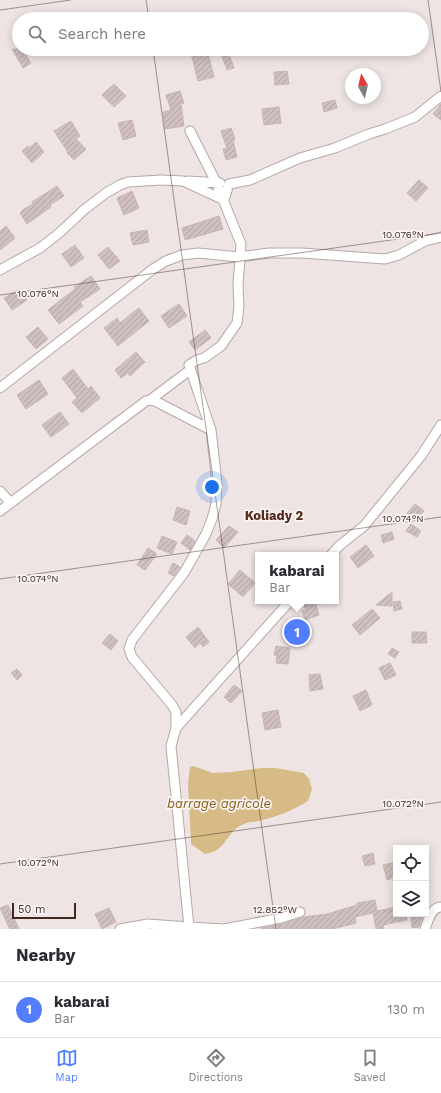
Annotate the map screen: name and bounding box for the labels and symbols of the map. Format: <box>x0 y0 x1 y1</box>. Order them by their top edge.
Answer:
north arrow <box>345 68 381 104</box>
text: 10.076°N <box>382 229 424 240</box>
text: 10.076°N <box>17 288 59 299</box>
your location <box>202 477 222 497</box>
district label: Koliady 2 <box>245 508 303 523</box>
text: 10.074°N <box>382 513 424 524</box>
text: 10.074°N <box>17 573 59 584</box>
pin: 1 <box>284 617 310 647</box>
water label: barrage agricole <box>167 796 271 811</box>
text: 10.072°N <box>382 798 424 809</box>
text: 10.072°N <box>17 857 59 868</box>
scale bar <box>12 901 76 920</box>
text: 12.852°W <box>253 904 298 915</box>

